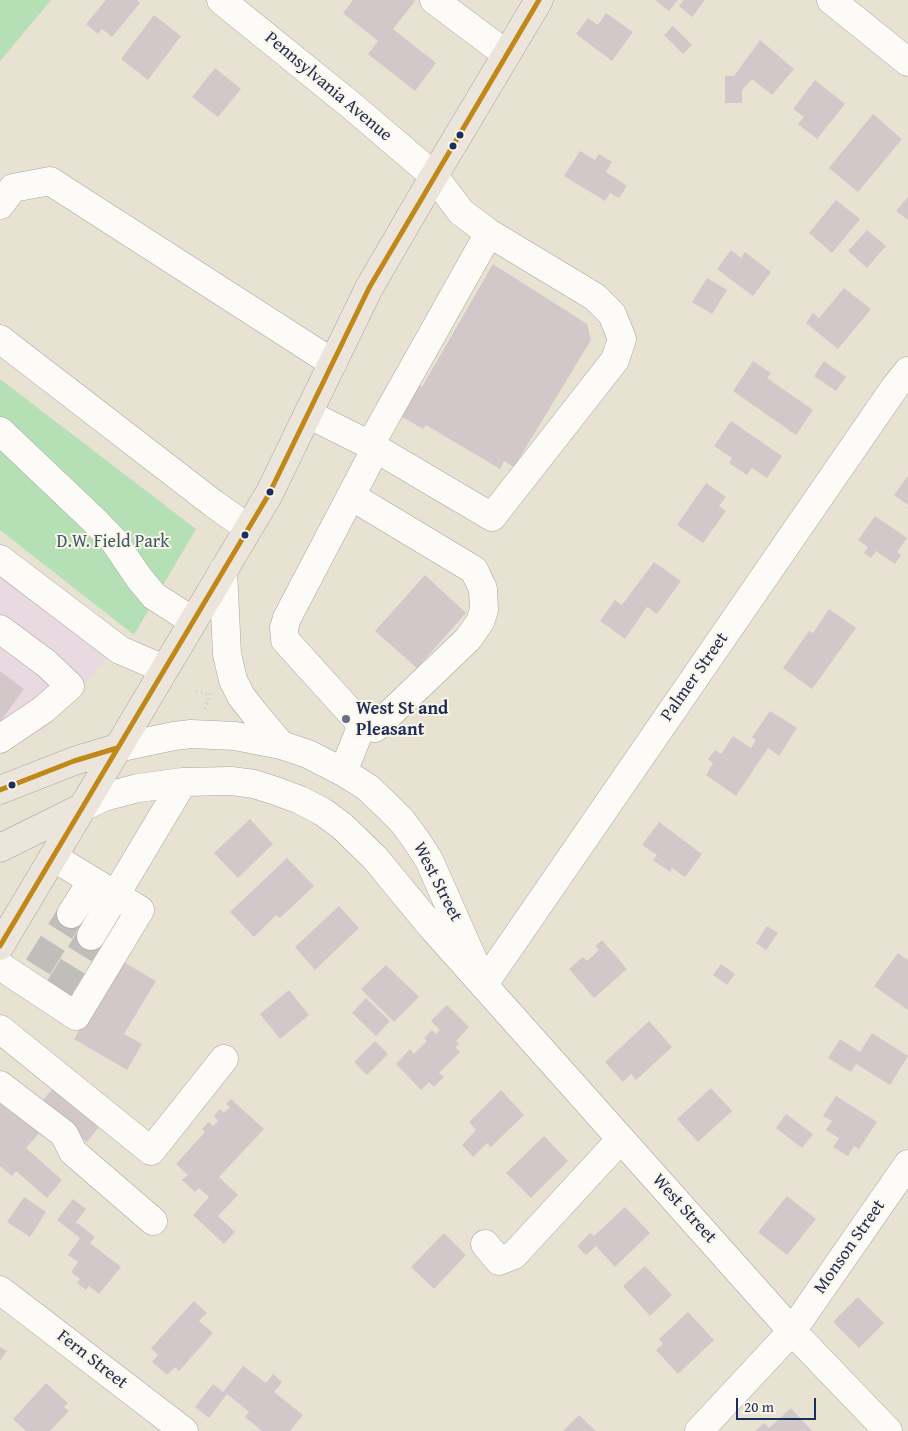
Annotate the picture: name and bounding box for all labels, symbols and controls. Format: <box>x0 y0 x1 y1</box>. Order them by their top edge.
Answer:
street label: Pennsylvania Avenue <box>260 27 396 147</box>
unlabelled marker <box>455 130 465 140</box>
unlabelled marker <box>448 141 458 151</box>
unlabelled marker <box>265 487 275 497</box>
unlabelled marker <box>240 530 250 540</box>
park label: D.W. Field Park <box>57 531 169 553</box>
street label: Palmer Street <box>657 628 733 726</box>
place label: West St and Pleasant <box>356 698 448 741</box>
marker: West St and Pleasant <box>340 713 352 725</box>
unlabelled marker <box>7 780 17 790</box>
street label: West Street <box>408 839 466 925</box>
street label: West Street <box>647 1170 721 1248</box>
street label: Monson Street <box>810 1196 890 1298</box>
street label: Fern Street <box>52 1326 132 1394</box>
scale bar <box>738 1388 818 1420</box>
text: 20 m <box>744 1396 774 1417</box>

